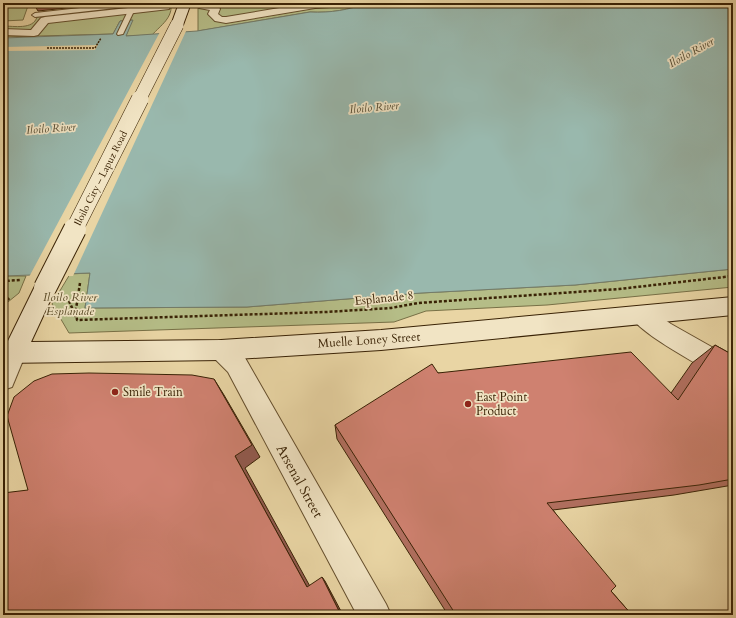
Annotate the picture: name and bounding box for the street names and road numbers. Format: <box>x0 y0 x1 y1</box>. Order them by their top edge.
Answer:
street label: Iloilo City – Lapuz Road <box>71 128 131 228</box>
street label: Esplanade 8 <box>354 287 414 309</box>
street label: Muelle Loney Street <box>317 328 421 352</box>
street label: Arsenal Street <box>272 441 328 522</box>

